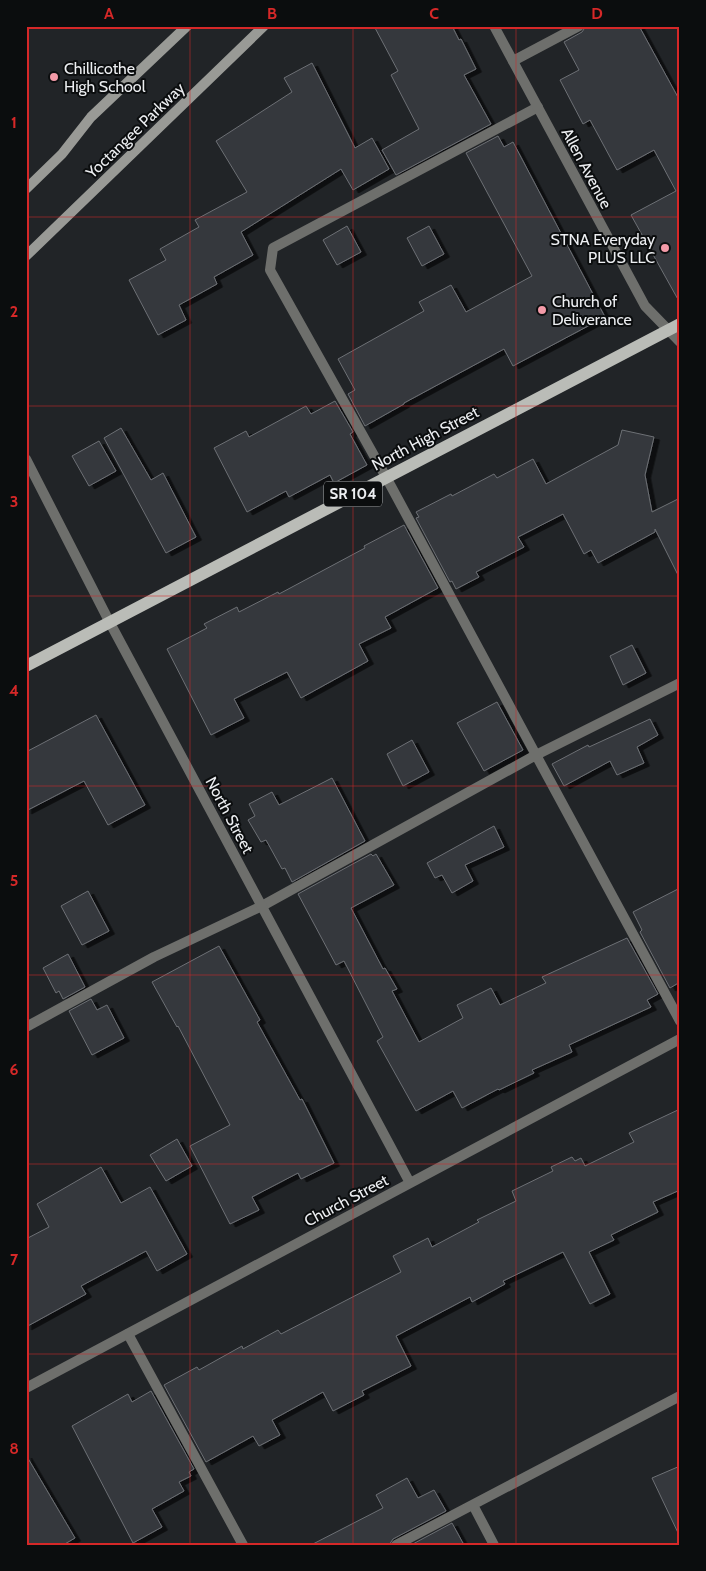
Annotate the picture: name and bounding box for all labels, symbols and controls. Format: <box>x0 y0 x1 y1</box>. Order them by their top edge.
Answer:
text: A <box>104 4 114 23</box>
text: B <box>267 4 277 23</box>
text: C <box>429 4 439 23</box>
text: D <box>591 4 603 23</box>
place label: Chillicothe High School <box>64 59 146 96</box>
marker: Chillicothe High School <box>48 71 60 83</box>
street label: Yoctangee Parkway <box>81 79 189 183</box>
text: 1 <box>11 113 17 132</box>
street label: Allen Avenue <box>557 125 616 212</box>
place label: STNA Everyday PLUS LLC <box>551 230 655 267</box>
marker: STNA Everyday PLUS LLC <box>659 242 671 254</box>
place label: Church of Deliverance <box>552 292 632 329</box>
text: 2 <box>10 302 18 321</box>
marker: Church of Deliverance <box>536 304 548 316</box>
street label: North High Street <box>368 402 483 475</box>
road number: SR 104 <box>324 482 382 506</box>
text: 3 <box>10 492 18 511</box>
text: 4 <box>9 681 19 700</box>
street label: North Street <box>202 774 258 857</box>
text: 5 <box>10 871 18 890</box>
text: 6 <box>10 1060 19 1079</box>
street label: Church Street <box>301 1170 392 1231</box>
text: 7 <box>10 1250 19 1269</box>
text: 8 <box>9 1439 19 1458</box>

